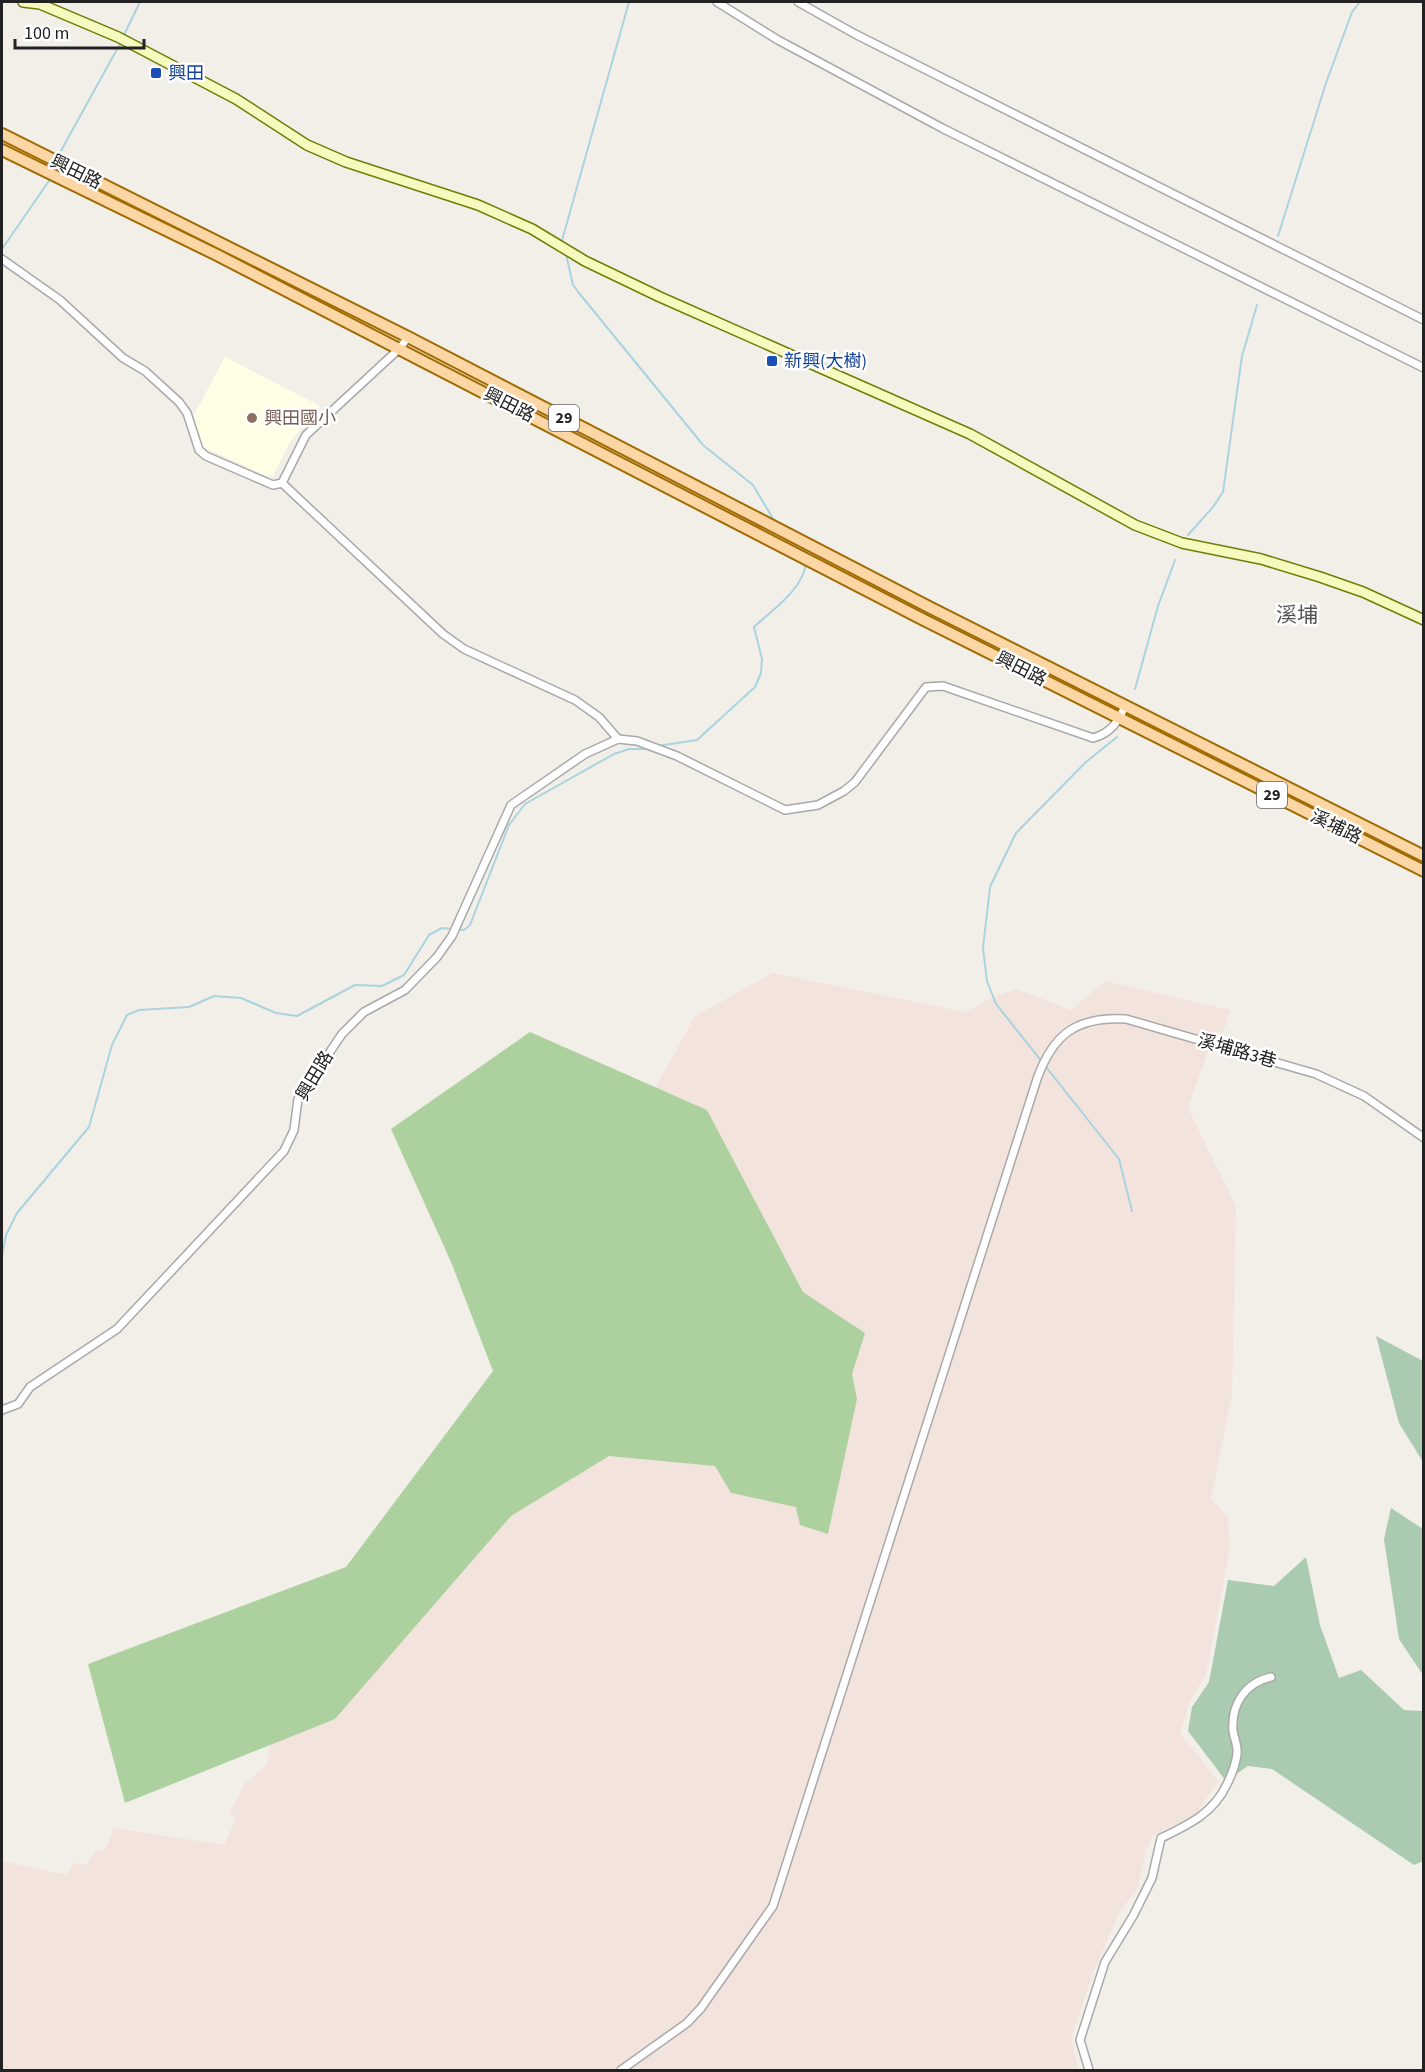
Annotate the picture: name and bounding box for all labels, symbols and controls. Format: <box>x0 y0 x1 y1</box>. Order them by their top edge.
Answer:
scale bar <box>15 12 144 50</box>
text: 100 m <box>24 21 69 46</box>
place label: 興田 <box>168 61 204 86</box>
marker: 興田 <box>149 66 163 80</box>
street label: 興田路 <box>46 149 106 195</box>
place label: 新興(大樹) <box>784 349 867 374</box>
marker: 新興(大樹) <box>765 354 779 368</box>
street label: 興田路 <box>479 382 539 428</box>
road number: 29 <box>549 405 579 431</box>
place label: 興田國小 <box>264 406 336 431</box>
marker: 興田國小 <box>245 411 259 425</box>
district label: 溪埔 <box>1276 600 1318 630</box>
street label: 興田路 <box>991 646 1051 692</box>
road number: 29 <box>1257 782 1287 808</box>
street label: 溪埔路 <box>1306 804 1366 850</box>
street label: 溪埔路3巷 <box>1195 1028 1279 1074</box>
street label: 興田路 <box>290 1046 340 1106</box>

